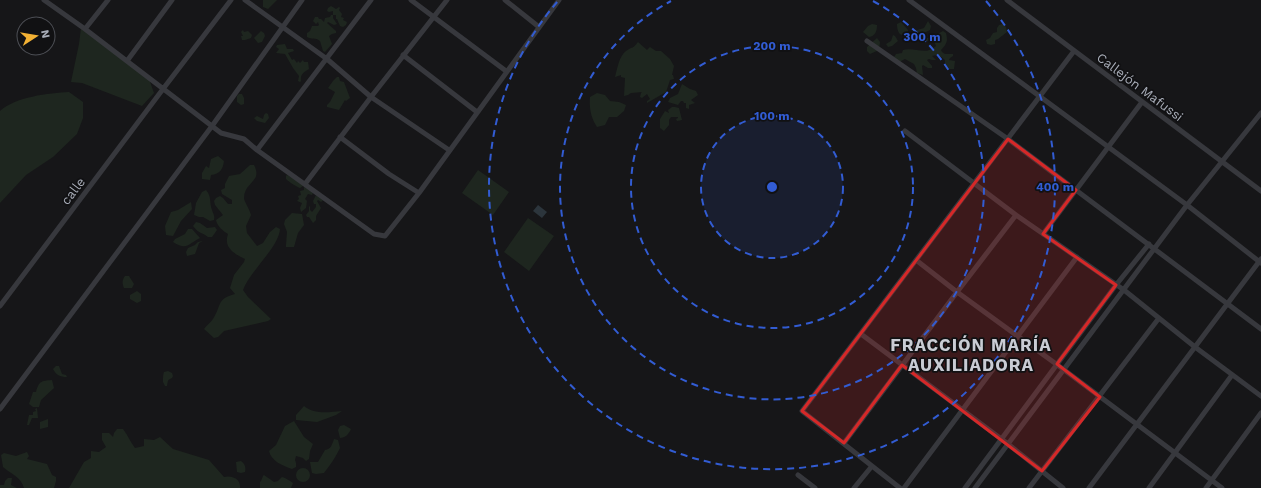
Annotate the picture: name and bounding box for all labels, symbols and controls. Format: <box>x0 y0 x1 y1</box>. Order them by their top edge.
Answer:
north arrow <box>16 16 56 56</box>
text: N <box>38 29 52 39</box>
text: 300 m <box>903 30 941 44</box>
text: 200 m <box>753 39 791 53</box>
street label: Callejón Mafussi <box>1094 50 1186 124</box>
text: 100 m <box>754 109 790 123</box>
street label: calle <box>58 174 88 208</box>
centre of rings <box>765 180 779 194</box>
text: 400 m <box>1036 180 1074 194</box>
district label: FRACCIÓN MARÍA AUXILIADORA <box>890 335 1052 375</box>

